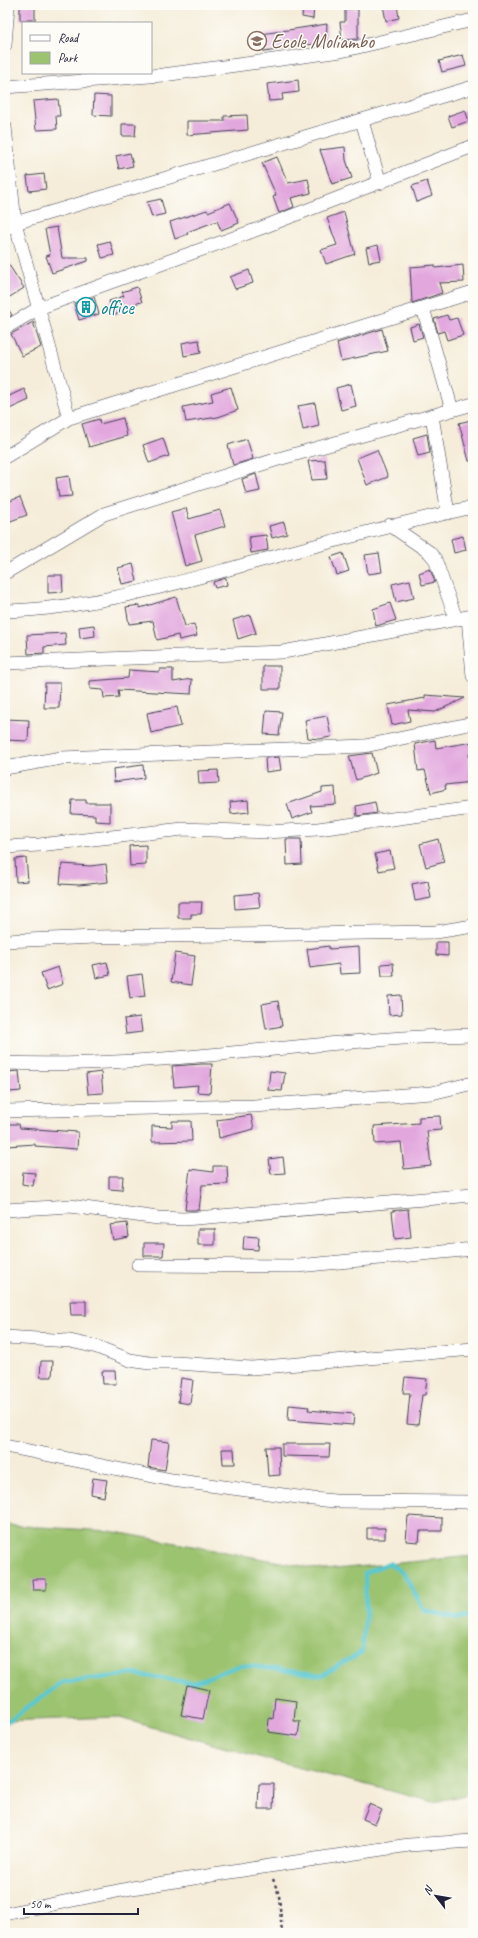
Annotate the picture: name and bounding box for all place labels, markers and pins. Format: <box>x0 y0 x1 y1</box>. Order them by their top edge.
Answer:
place label: Ecole Moliambo <box>271 29 375 54</box>
school or university icon: Ecole Moliambo <box>246 30 268 52</box>
place label: office <box>100 295 135 320</box>
building icon: office <box>75 296 97 318</box>

